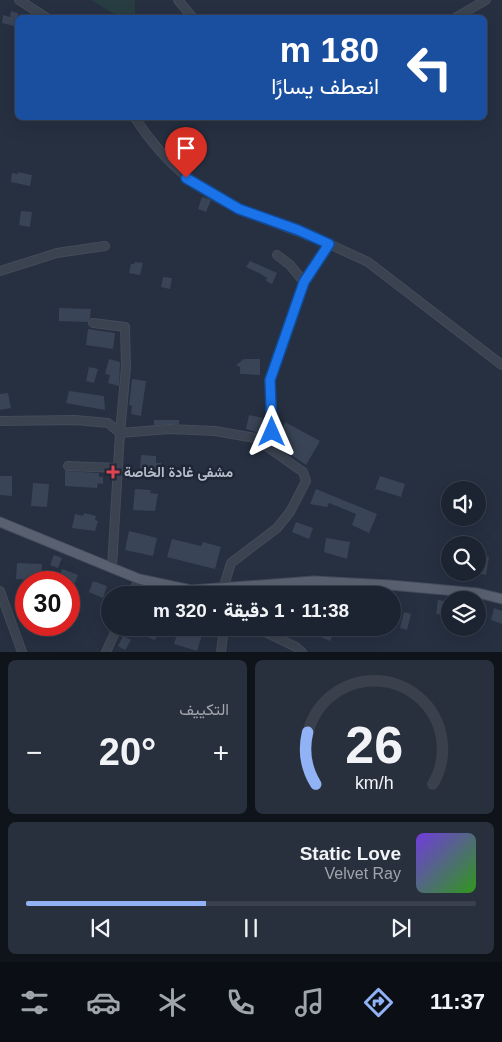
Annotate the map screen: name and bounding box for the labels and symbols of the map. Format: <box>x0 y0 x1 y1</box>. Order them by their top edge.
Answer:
pin <box>165 127 207 178</box>
position arrow <box>245 405 297 457</box>
place label: مشفى غادة الخاصة <box>124 464 233 481</box>
marker: مشفى غادة الخاصة <box>106 465 120 479</box>
speed limit sign: 30 <box>15 571 80 636</box>

